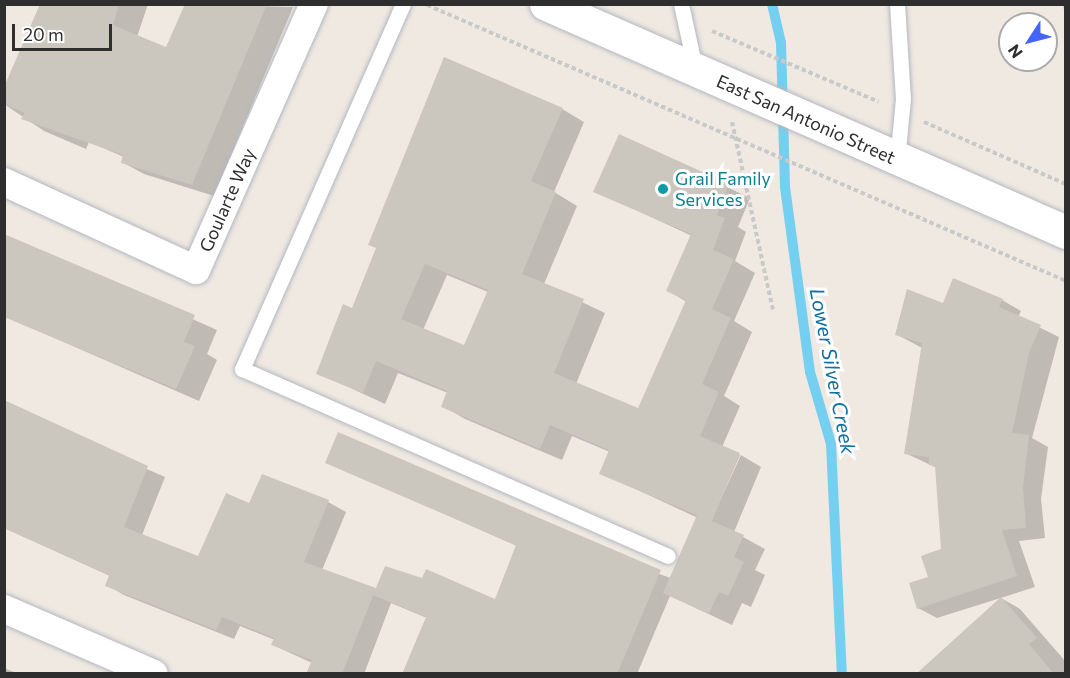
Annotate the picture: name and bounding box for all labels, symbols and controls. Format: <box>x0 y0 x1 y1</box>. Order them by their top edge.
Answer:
scale bar <box>15 12 116 50</box>
north arrow <box>998 12 1058 72</box>
text: 20 m <box>23 23 64 45</box>
text: N <box>1003 41 1026 62</box>
street label: East San Antonio Street <box>713 70 899 168</box>
street label: Goularte Way <box>194 145 260 255</box>
place label: Grail Family Services <box>675 168 771 210</box>
marker: Grail Family Services <box>656 182 670 196</box>
water label: Lower Silver Creek <box>805 286 861 456</box>

